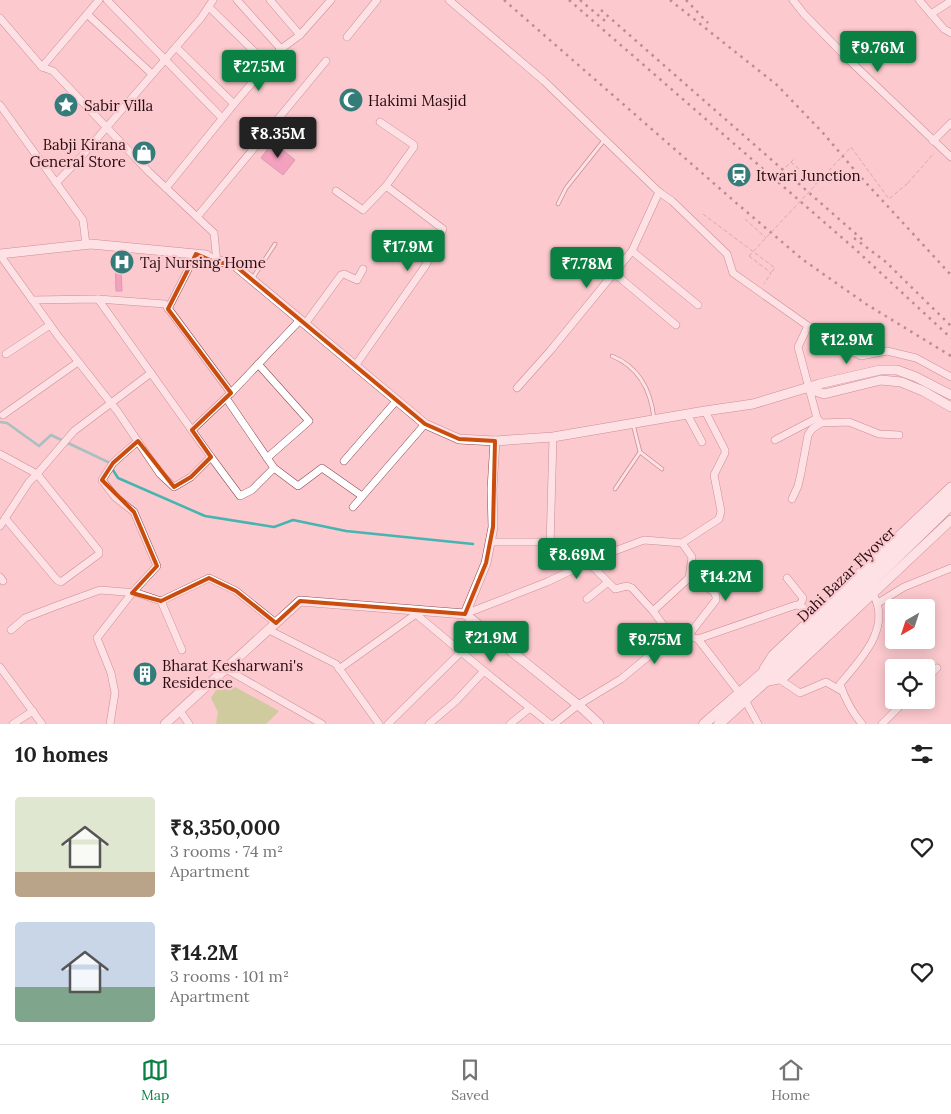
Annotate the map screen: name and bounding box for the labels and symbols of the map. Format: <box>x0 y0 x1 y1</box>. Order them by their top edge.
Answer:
pin: ₹9.76M <box>837 30 919 73</box>
pin: ₹27.5M <box>218 49 300 92</box>
mosque icon: Hakimi Masjid <box>338 87 364 113</box>
place label: Hakimi Masjid <box>368 91 467 110</box>
place icon: Sabir Villa <box>53 92 79 118</box>
place label: Sabir Villa <box>84 96 154 115</box>
pin: ₹8.35M <box>237 116 319 159</box>
place label: Babji Kirana General Store <box>30 135 126 171</box>
shop icon: Babji Kirana General Store <box>131 140 157 166</box>
station icon: Itwari Junction <box>726 162 752 188</box>
place label: Itwari Junction <box>756 166 861 185</box>
pin: ₹17.9M <box>367 230 449 272</box>
pin: ₹7.78M <box>546 246 628 289</box>
hospital icon: Taj Nursing Home <box>109 249 135 275</box>
place label: Taj Nursing Home <box>140 253 266 272</box>
pin: ₹12.9M <box>806 322 888 365</box>
street label: Dahi Bazar Flyover <box>793 522 900 626</box>
pin: ₹8.69M <box>536 538 618 580</box>
pin: ₹14.2M <box>685 560 767 602</box>
north arrow <box>885 599 935 649</box>
pin: ₹21.9M <box>450 620 532 663</box>
pin: ₹9.75M <box>614 622 696 665</box>
place label: Bharat Kesharwani's Residence <box>162 656 303 692</box>
building icon: Bharat Kesharwani's Residence <box>132 661 158 687</box>

